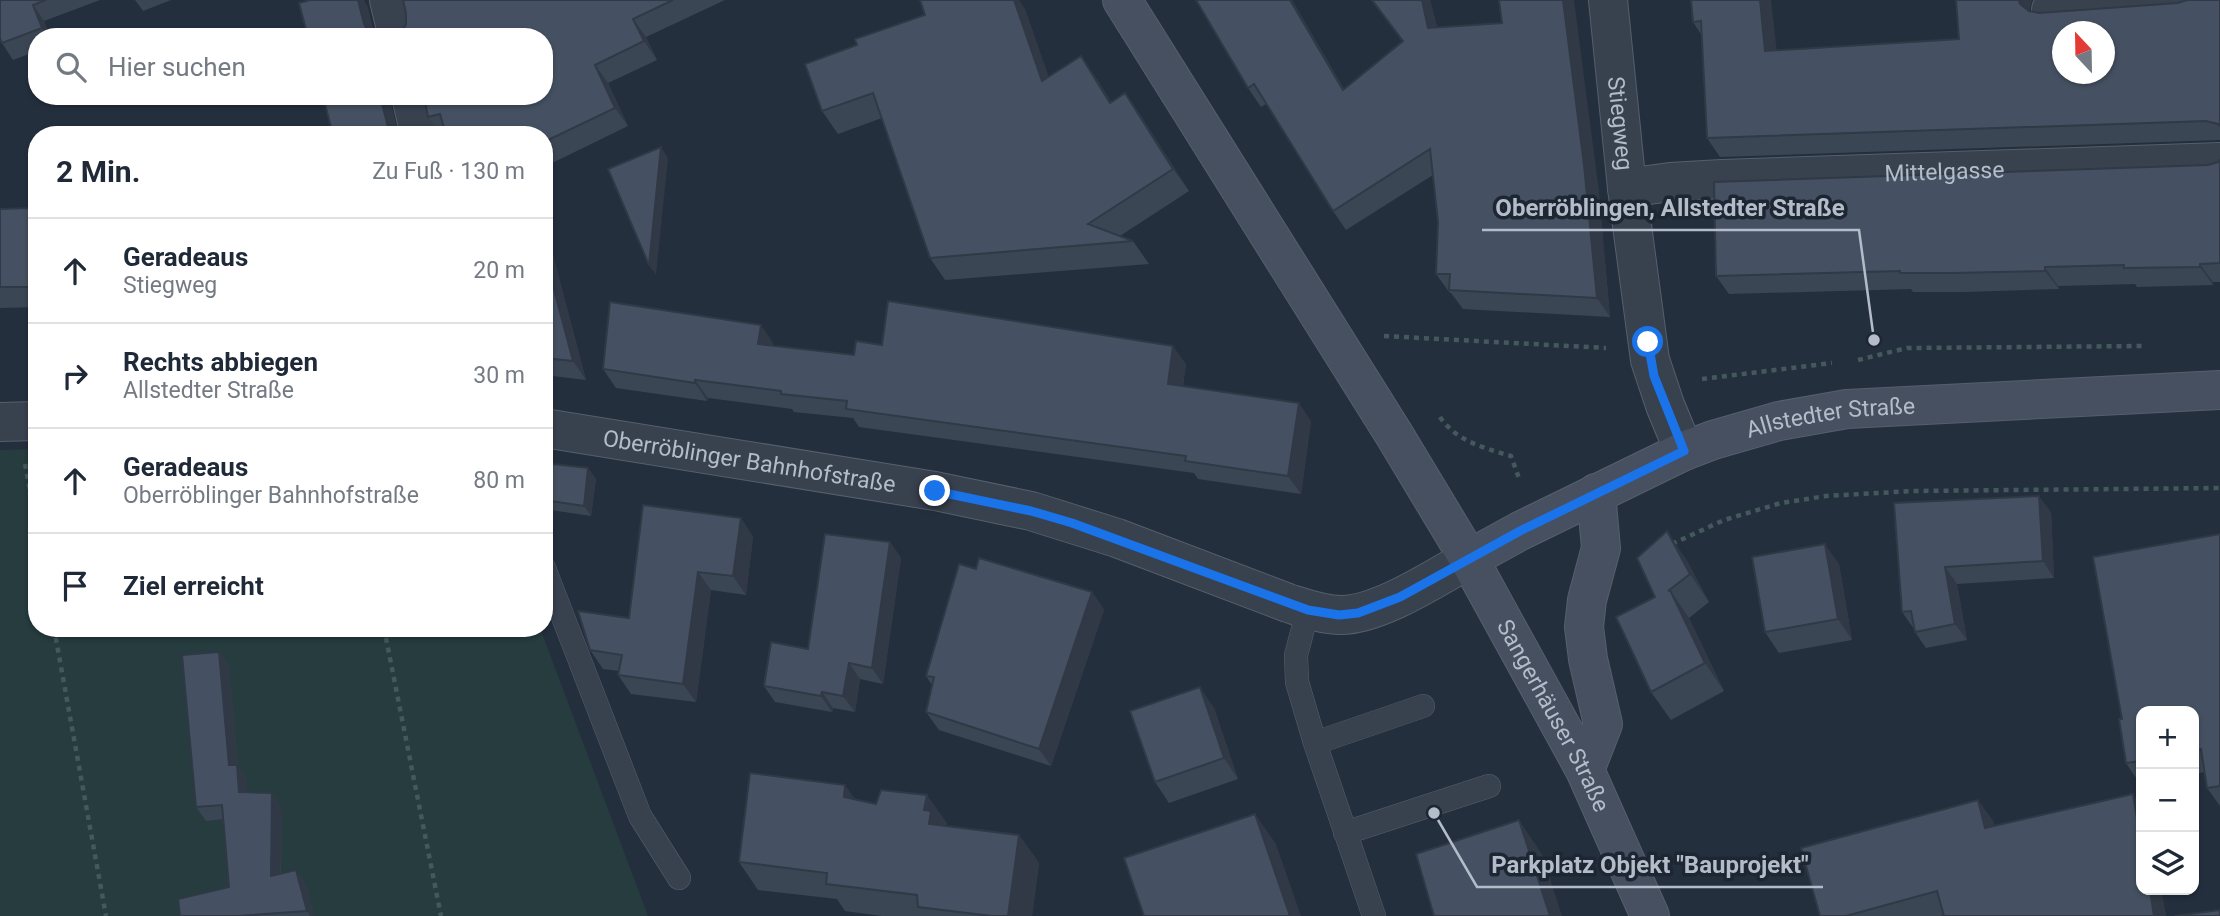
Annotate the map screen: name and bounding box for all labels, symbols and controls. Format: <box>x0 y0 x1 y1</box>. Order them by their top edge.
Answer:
north arrow <box>2052 21 2115 84</box>
search box <box>28 28 553 105</box>
icon: search <box>52 48 90 86</box>
text: Hier suchen <box>108 52 246 82</box>
street label: Stiegweg <box>1602 75 1638 172</box>
text: 2 Min. <box>56 154 140 189</box>
street label: Mittelgasse <box>1884 156 2005 187</box>
text: Zu Fuß · 130 m <box>372 158 525 185</box>
callout: Oberröblingen, Allstedter Straße <box>1482 185 1859 230</box>
text: Oberröblingen, Allstedter Straße <box>1495 194 1845 222</box>
text: Geradeaus <box>123 242 248 272</box>
icon: ahead <box>56 252 94 290</box>
text: 20 m <box>473 257 525 284</box>
text: Stiegweg <box>123 272 217 299</box>
route start <box>1632 326 1663 357</box>
text: Rechts abbiegen <box>123 347 318 377</box>
icon: right <box>56 357 94 395</box>
text: 30 m <box>473 362 525 389</box>
text: Allstedter Straße <box>123 377 294 404</box>
street label: Allstedter Straße <box>1743 393 1916 444</box>
street label: Oberröblinger Bahnhofstraße <box>601 425 898 498</box>
text: Geradeaus <box>123 452 248 482</box>
icon: ahead <box>56 462 94 500</box>
text: 80 m <box>473 467 525 494</box>
route end <box>919 475 950 506</box>
text: Oberröblinger Bahnhofstraße <box>123 482 419 509</box>
icon: arrive <box>56 567 94 605</box>
text: Ziel erreicht <box>123 571 264 601</box>
street label: Sangerhäuser Straße <box>1491 615 1615 816</box>
map controls <box>2136 706 2199 895</box>
button: + <box>2136 706 2199 769</box>
button: − <box>2136 769 2199 832</box>
button: layers <box>2136 832 2199 895</box>
callout: Parkplatz Objekt "Bauprojekt" <box>1477 842 1823 887</box>
text: Parkplatz Objekt "Bauprojekt" <box>1491 851 1809 879</box>

